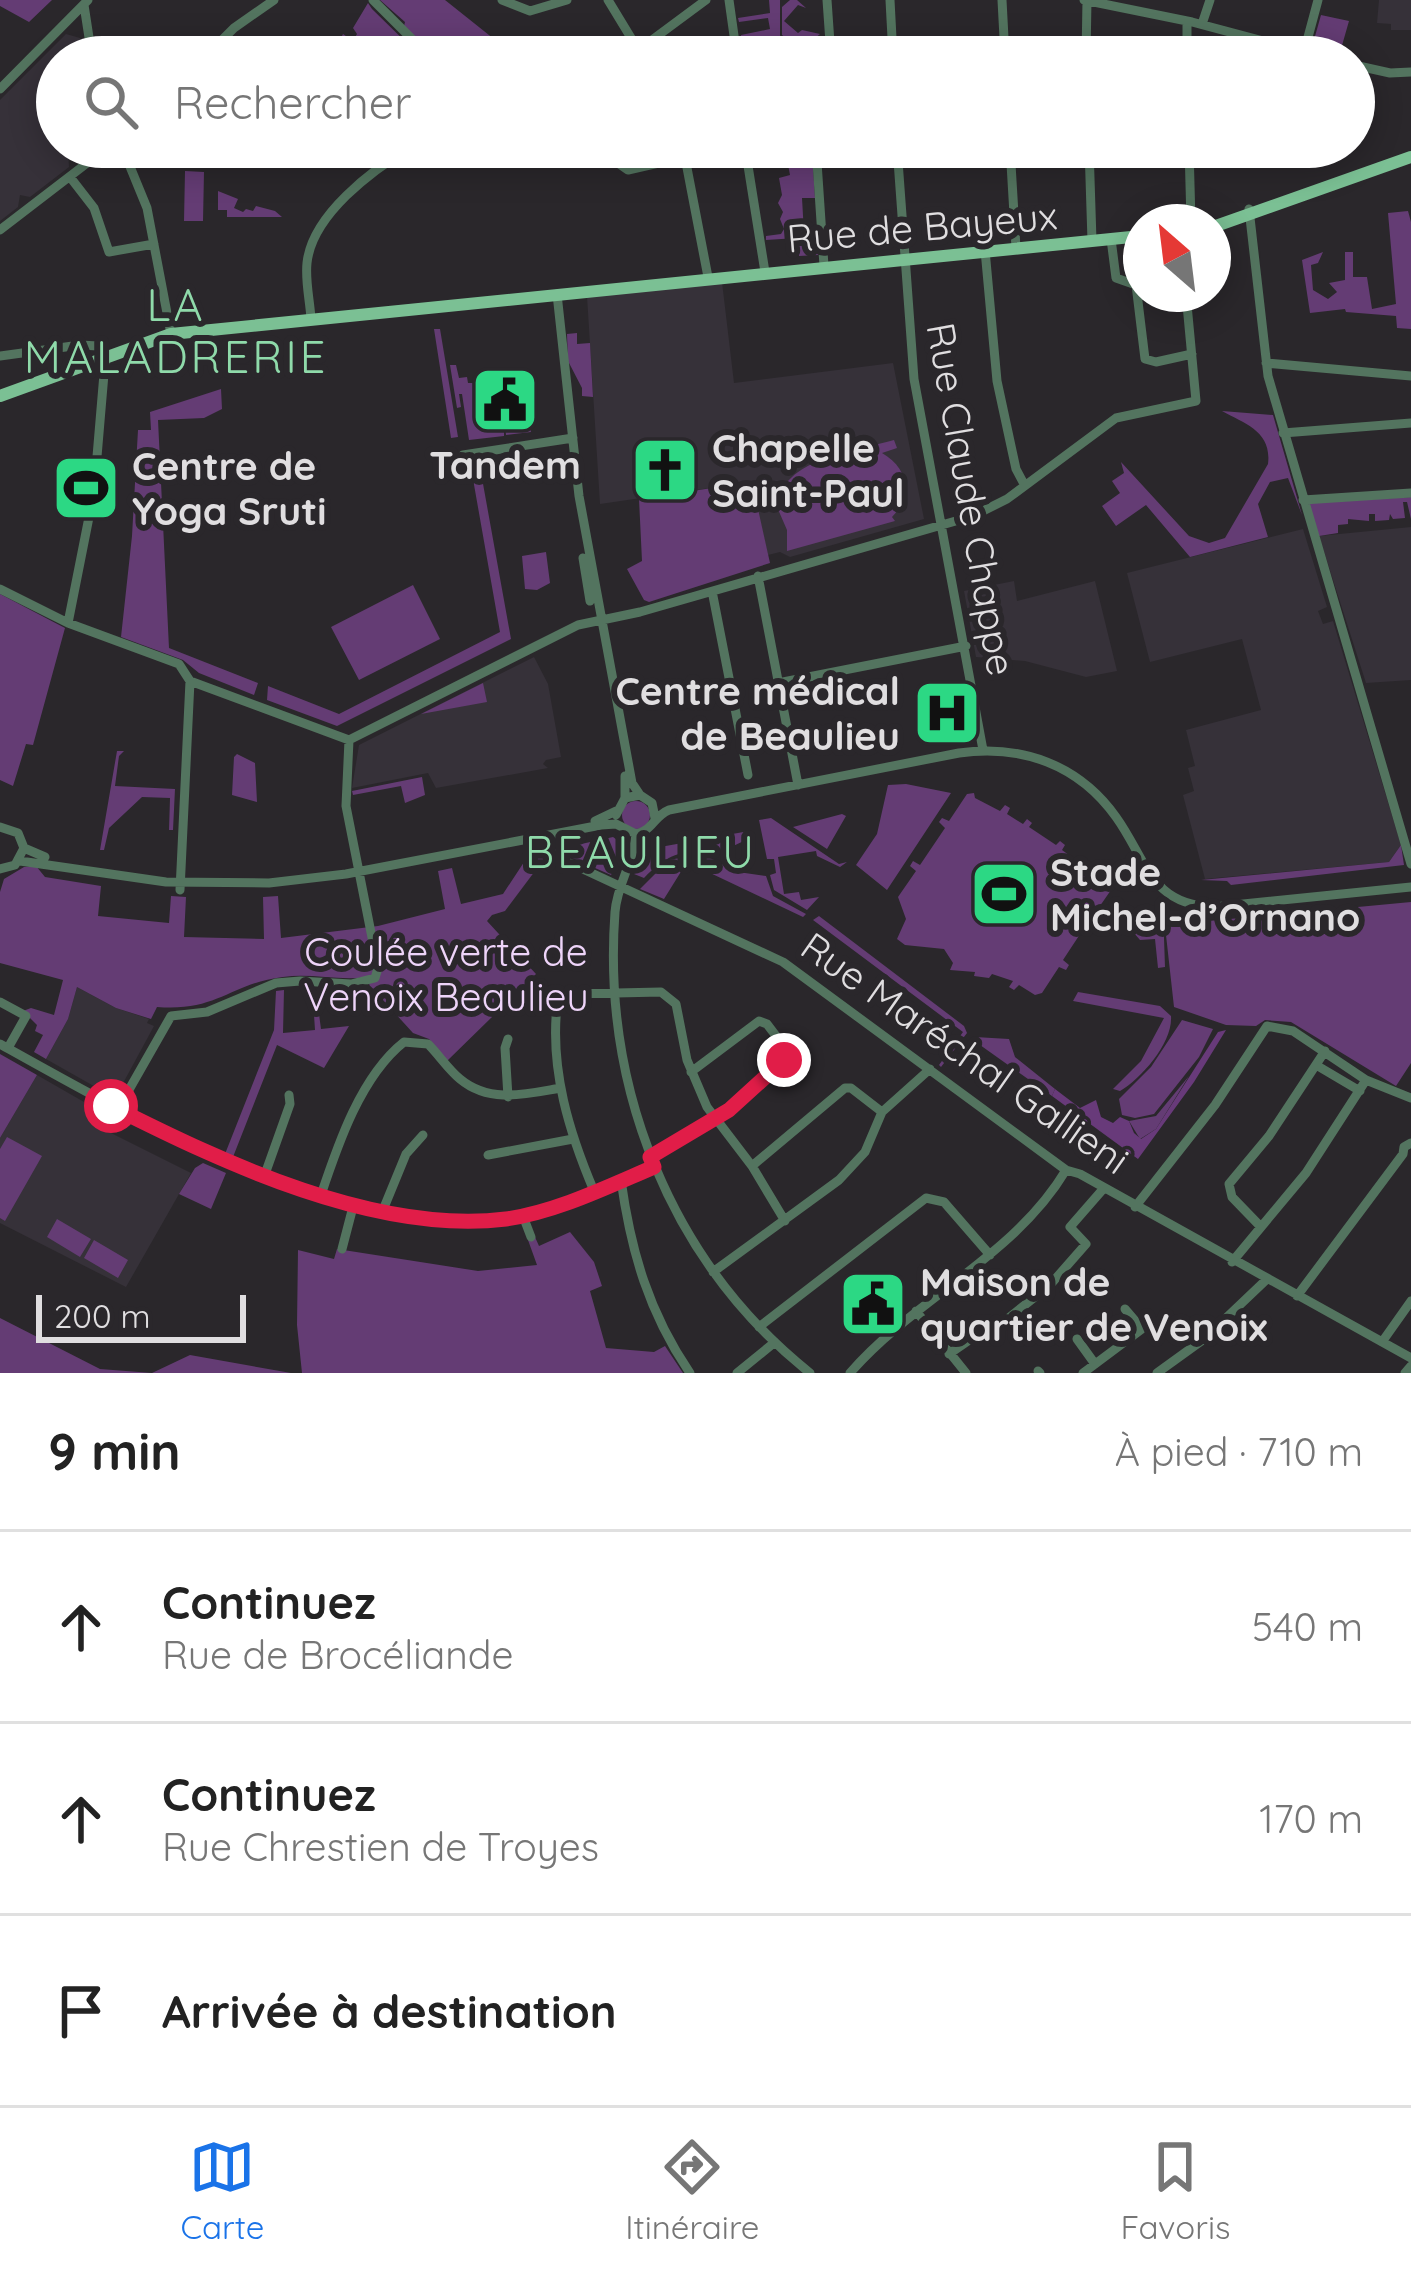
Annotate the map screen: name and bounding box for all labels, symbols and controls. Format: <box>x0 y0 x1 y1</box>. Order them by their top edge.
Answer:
search box <box>36 36 1375 168</box>
icon: search <box>78 69 144 135</box>
text: Rechercher <box>174 74 412 130</box>
street label: Rue de Bayeux <box>785 190 1059 263</box>
north arrow <box>1123 204 1231 312</box>
district label: LA MALADRERIE <box>24 276 328 384</box>
street label: Rue Claude Chappe <box>916 319 1027 679</box>
public building icon: Tandem <box>470 365 540 435</box>
place label: Chapelle Saint-Paul <box>712 423 904 517</box>
church icon: Chapelle Saint-Paul <box>630 435 700 505</box>
place label: Tandem <box>429 440 581 489</box>
place label: Centre de Yoga Sruti <box>132 441 326 535</box>
sports icon: Centre de Yoga Sruti <box>51 453 121 523</box>
place label: Centre médical de Beaulieu <box>615 666 900 760</box>
hospital icon: Centre médical de Beaulieu <box>912 678 982 748</box>
district label: BEAULIEU <box>525 823 757 879</box>
place label: Stade Michel-d’Ornano <box>1050 847 1360 941</box>
sports icon: Stade Michel-d’Ornano <box>969 859 1039 929</box>
street label: Rue Maréchal Gallieni <box>792 921 1139 1184</box>
park label: Coulée verte de Venoix Beaulieu <box>303 927 589 1021</box>
route end <box>757 1033 811 1087</box>
route start <box>84 1079 138 1133</box>
place label: Maison de quartier de Venoix <box>920 1257 1268 1351</box>
public building icon: Maison de quartier de Venoix <box>838 1269 908 1339</box>
scale bar <box>36 1289 246 1342</box>
text: 200 m <box>54 1295 151 1336</box>
text: 9 min <box>48 1419 181 1483</box>
text: À pied · 710 m <box>1115 1427 1363 1476</box>
text: Continuez <box>162 1574 376 1630</box>
icon: ahead <box>48 1594 114 1660</box>
text: 540 m <box>1252 1602 1363 1651</box>
text: Rue de Brocéliande <box>162 1630 513 1679</box>
text: Continuez <box>162 1766 376 1822</box>
icon: ahead <box>48 1786 114 1852</box>
text: 170 m <box>1259 1794 1363 1843</box>
text: Rue Chrestien de Troyes <box>162 1822 599 1871</box>
icon: arrive <box>48 1978 114 2044</box>
text: Arrivée à destination <box>162 1983 617 2039</box>
tab: Carte <box>180 2134 264 2247</box>
tab: Itinéraire <box>625 2134 760 2247</box>
tab: Favoris <box>1120 2134 1231 2247</box>

